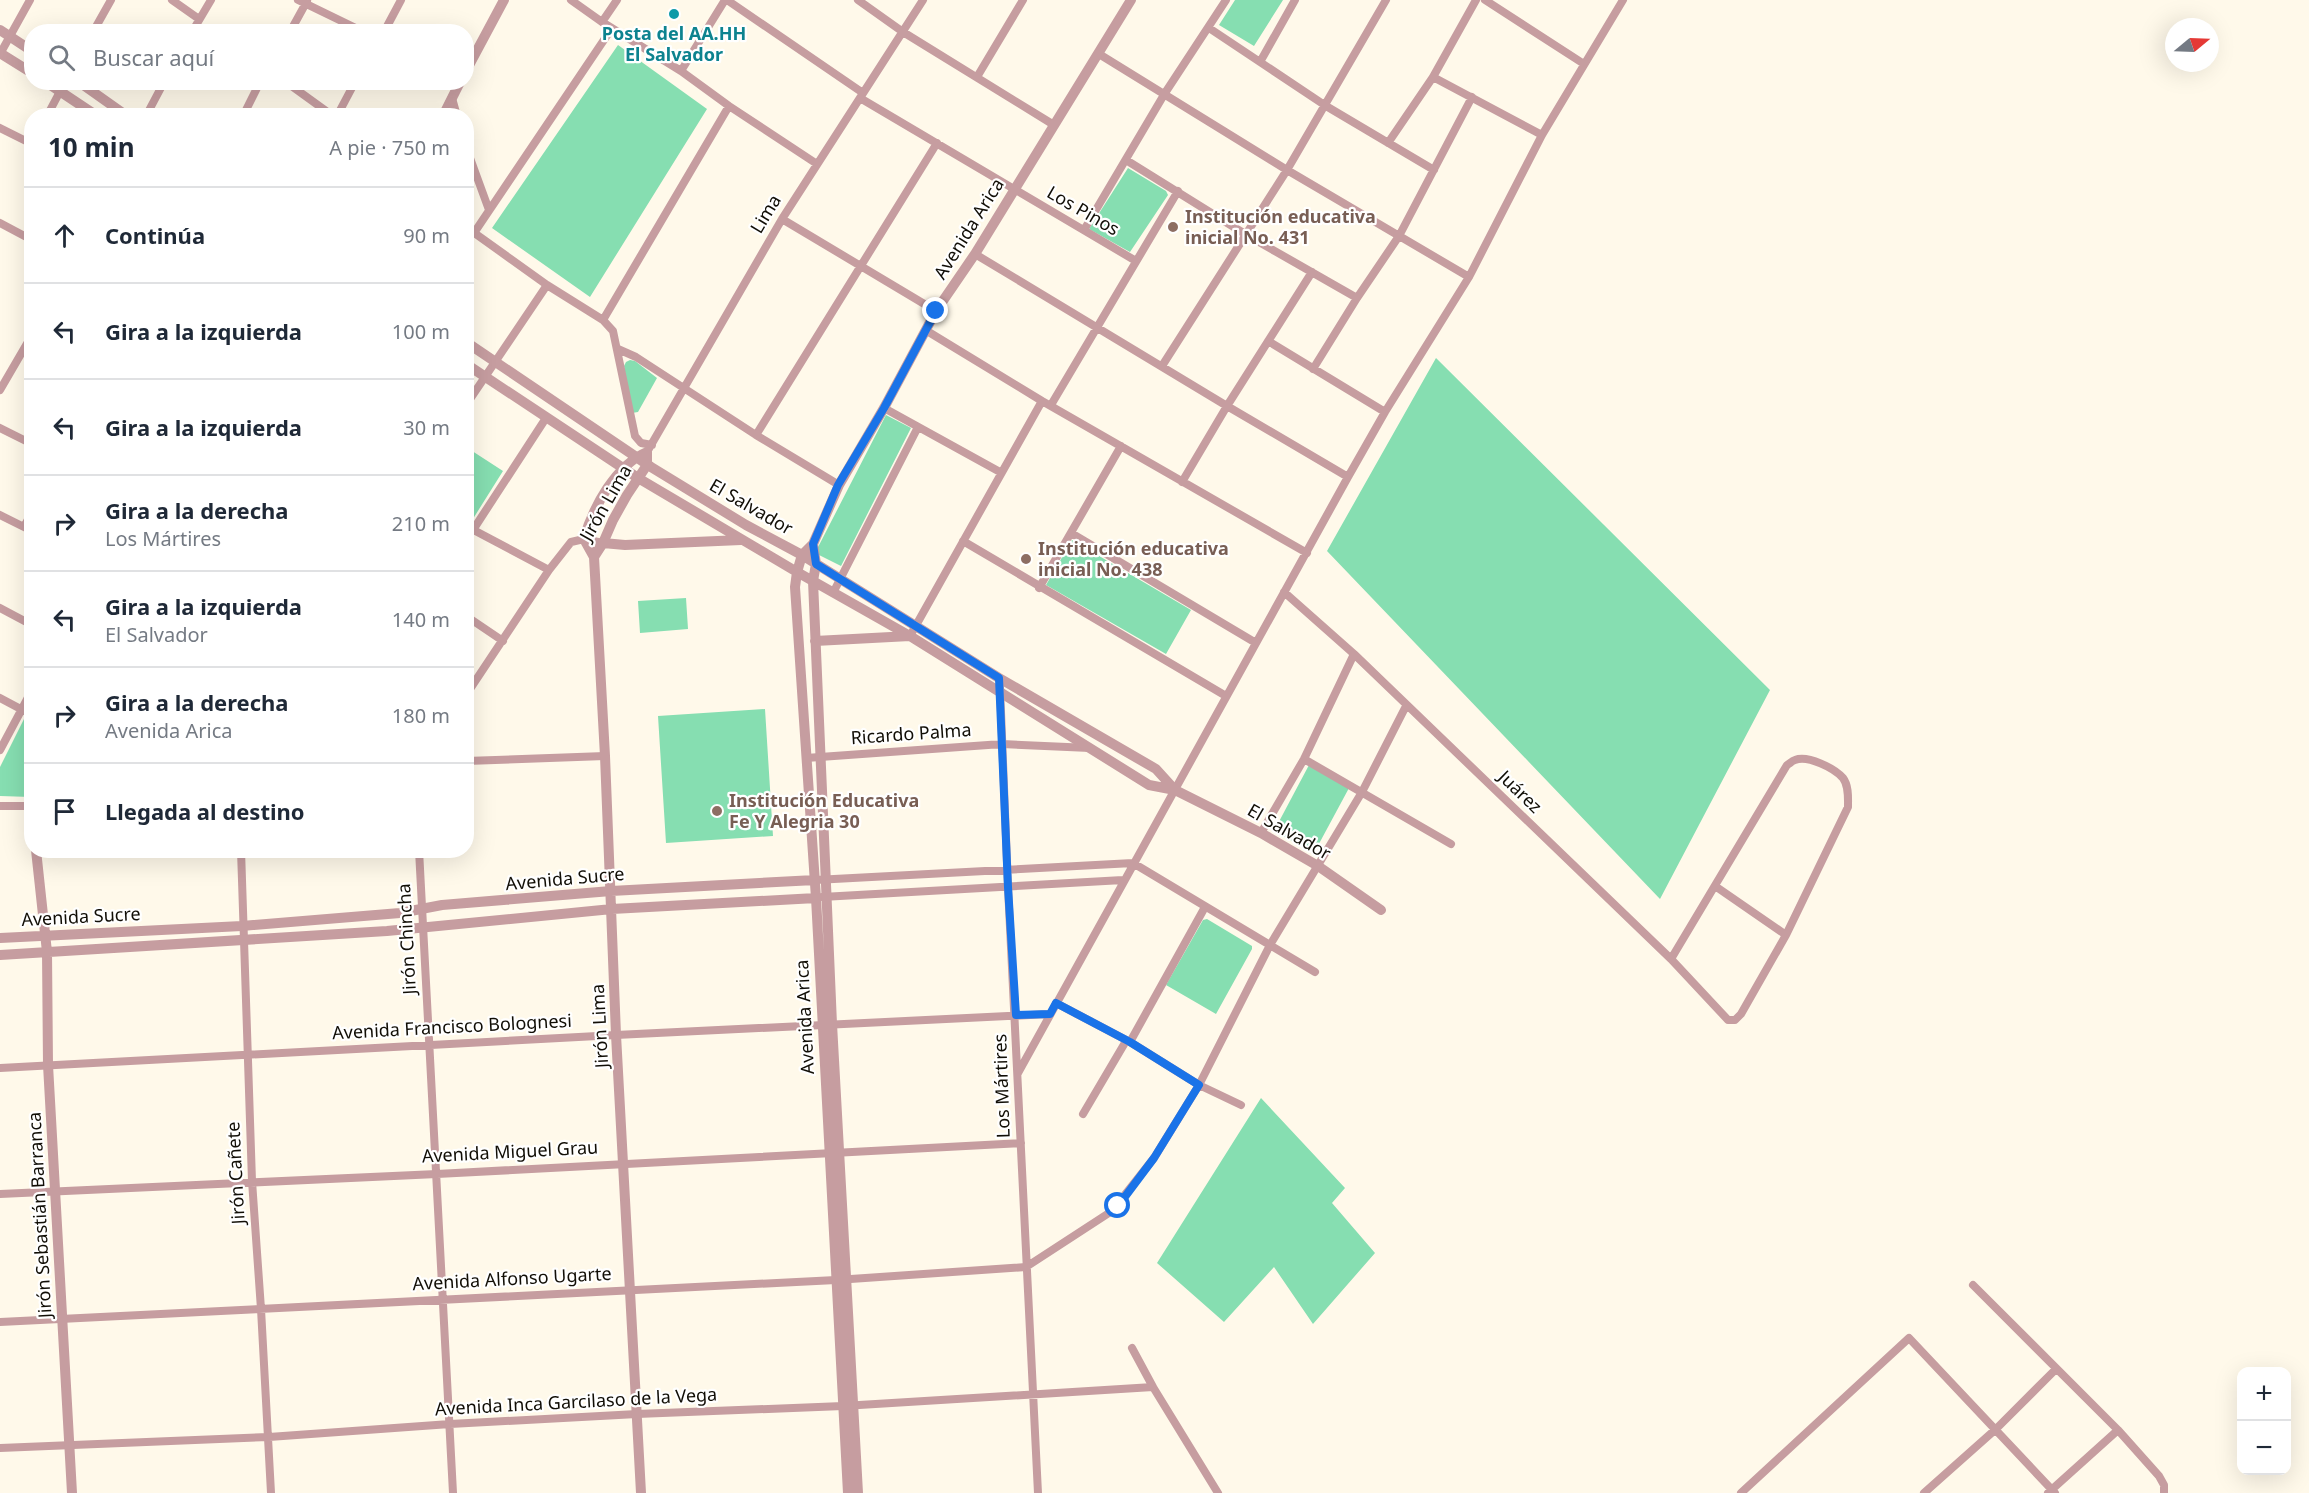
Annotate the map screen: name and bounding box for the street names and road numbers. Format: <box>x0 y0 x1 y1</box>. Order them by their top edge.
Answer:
street label: Avenida Arica <box>928 173 1009 283</box>
street label: Los Pinos <box>1043 180 1124 240</box>
street label: Lima <box>744 190 786 237</box>
street label: Jirón Lima <box>573 460 637 547</box>
street label: El Salvador <box>705 473 798 540</box>
street label: Ricardo Palma <box>850 717 972 749</box>
street label: Juárez <box>1492 763 1548 818</box>
street label: El Salvador <box>1243 798 1336 865</box>
street label: Avenida Sucre <box>504 861 625 895</box>
street label: Jirón Chincha <box>391 883 421 997</box>
street label: Avenida Sucre <box>21 901 141 931</box>
street label: Avenida Arica <box>789 959 819 1075</box>
street label: Jirón Lima <box>585 983 613 1071</box>
street label: Avenida Francisco Bolognesi <box>332 1008 572 1044</box>
street label: Los Mártires <box>987 1033 1015 1139</box>
street label: Jirón Sebastián Barranca <box>22 1111 56 1321</box>
street label: Jirón Cañete <box>220 1121 250 1227</box>
street label: Avenida Miguel Grau <box>421 1134 599 1168</box>
street label: Avenida Alfonso Ugarte <box>412 1261 612 1295</box>
street label: Avenida Inca Garcilaso de la Vega <box>434 1382 718 1420</box>

